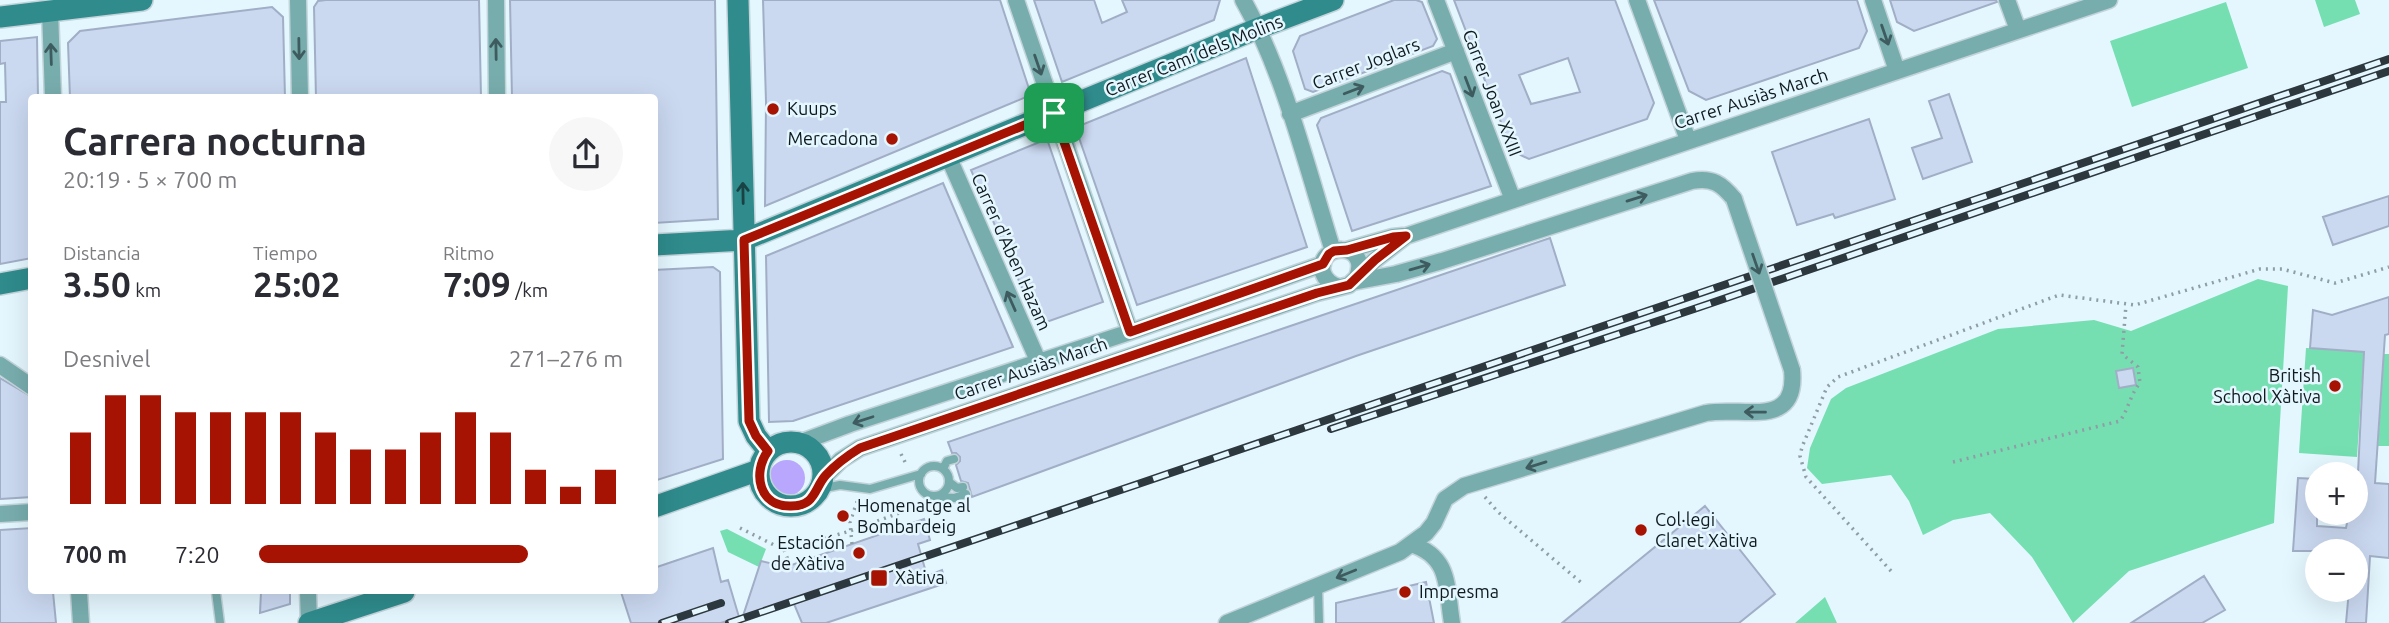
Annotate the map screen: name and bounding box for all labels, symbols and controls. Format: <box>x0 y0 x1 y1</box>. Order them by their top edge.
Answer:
street label: Carrer Camí dels Molins <box>1102 10 1285 100</box>
one-way arrow <box>1880 24 1892 46</box>
street label: Carrer Joan XXIII <box>1460 26 1526 159</box>
street label: Carrer Joglars <box>1309 33 1422 93</box>
one-way arrow <box>292 37 306 60</box>
one-way arrow <box>490 38 503 61</box>
one-way arrow <box>45 43 58 66</box>
one-way arrow <box>1033 53 1045 75</box>
street label: Carrer Ausiàs March <box>1671 64 1830 132</box>
one-way arrow <box>1464 75 1477 97</box>
one-way arrow <box>1342 82 1364 95</box>
pin <box>1024 83 1084 143</box>
icon: arrive <box>1035 94 1073 132</box>
place label: Kuups <box>787 98 837 118</box>
marker: Kuups <box>765 101 781 117</box>
button: share <box>549 117 623 191</box>
text: Carrera nocturna <box>63 120 367 162</box>
place label: Mercadona <box>787 128 878 148</box>
marker: Mercadona <box>884 131 900 147</box>
text: 20:19 · 5 × 700 m <box>63 167 237 192</box>
street label: Carrer d'Aben Hazam <box>968 170 1056 333</box>
one-way arrow <box>736 182 749 205</box>
one-way arrow <box>1625 190 1647 203</box>
text: Distancia <box>63 242 141 264</box>
text: Tiempo <box>253 242 318 264</box>
text: Ritmo <box>443 242 494 264</box>
one-way arrow <box>1751 252 1763 274</box>
one-way arrow <box>1408 260 1431 273</box>
text: 3.50 <box>63 264 131 304</box>
text: 25:02 <box>253 264 341 304</box>
text: 7:09 <box>443 264 511 304</box>
text: km <box>131 279 161 301</box>
text: /km <box>511 279 548 301</box>
one-way arrow <box>1004 291 1017 312</box>
street label: Carrer Ausiàs March <box>952 332 1110 404</box>
text: Desnivel <box>63 346 151 371</box>
text: 271–276 m <box>509 346 623 371</box>
place label: British School Xàtiva <box>2213 365 2321 406</box>
marker: British School Xàtiva <box>2327 378 2343 394</box>
one-way arrow <box>1744 405 1767 418</box>
one-way arrow <box>853 414 875 427</box>
one-way arrow <box>1525 460 1547 473</box>
map controls <box>2305 462 2368 602</box>
button: + <box>2305 462 2368 525</box>
place label: Homenatge al Bombardeig <box>857 495 971 536</box>
marker: Homenatge al Bombardeig <box>835 508 851 524</box>
place label: Col·legi Claret Xàtiva <box>1655 509 1758 550</box>
marker: Col·legi Claret Xàtiva <box>1633 522 1649 538</box>
place label: Estación de Xàtiva <box>771 532 845 573</box>
button: − <box>2305 539 2368 602</box>
text: 700 m <box>63 542 127 567</box>
text: 7:20 <box>175 542 220 567</box>
marker: Estación de Xàtiva <box>851 545 867 561</box>
place label: Xàtiva <box>895 567 945 587</box>
marker: Xàtiva <box>869 568 889 588</box>
one-way arrow <box>1336 568 1357 581</box>
place label: Impresma <box>1419 581 1499 601</box>
marker: Impresma <box>1397 584 1413 600</box>

